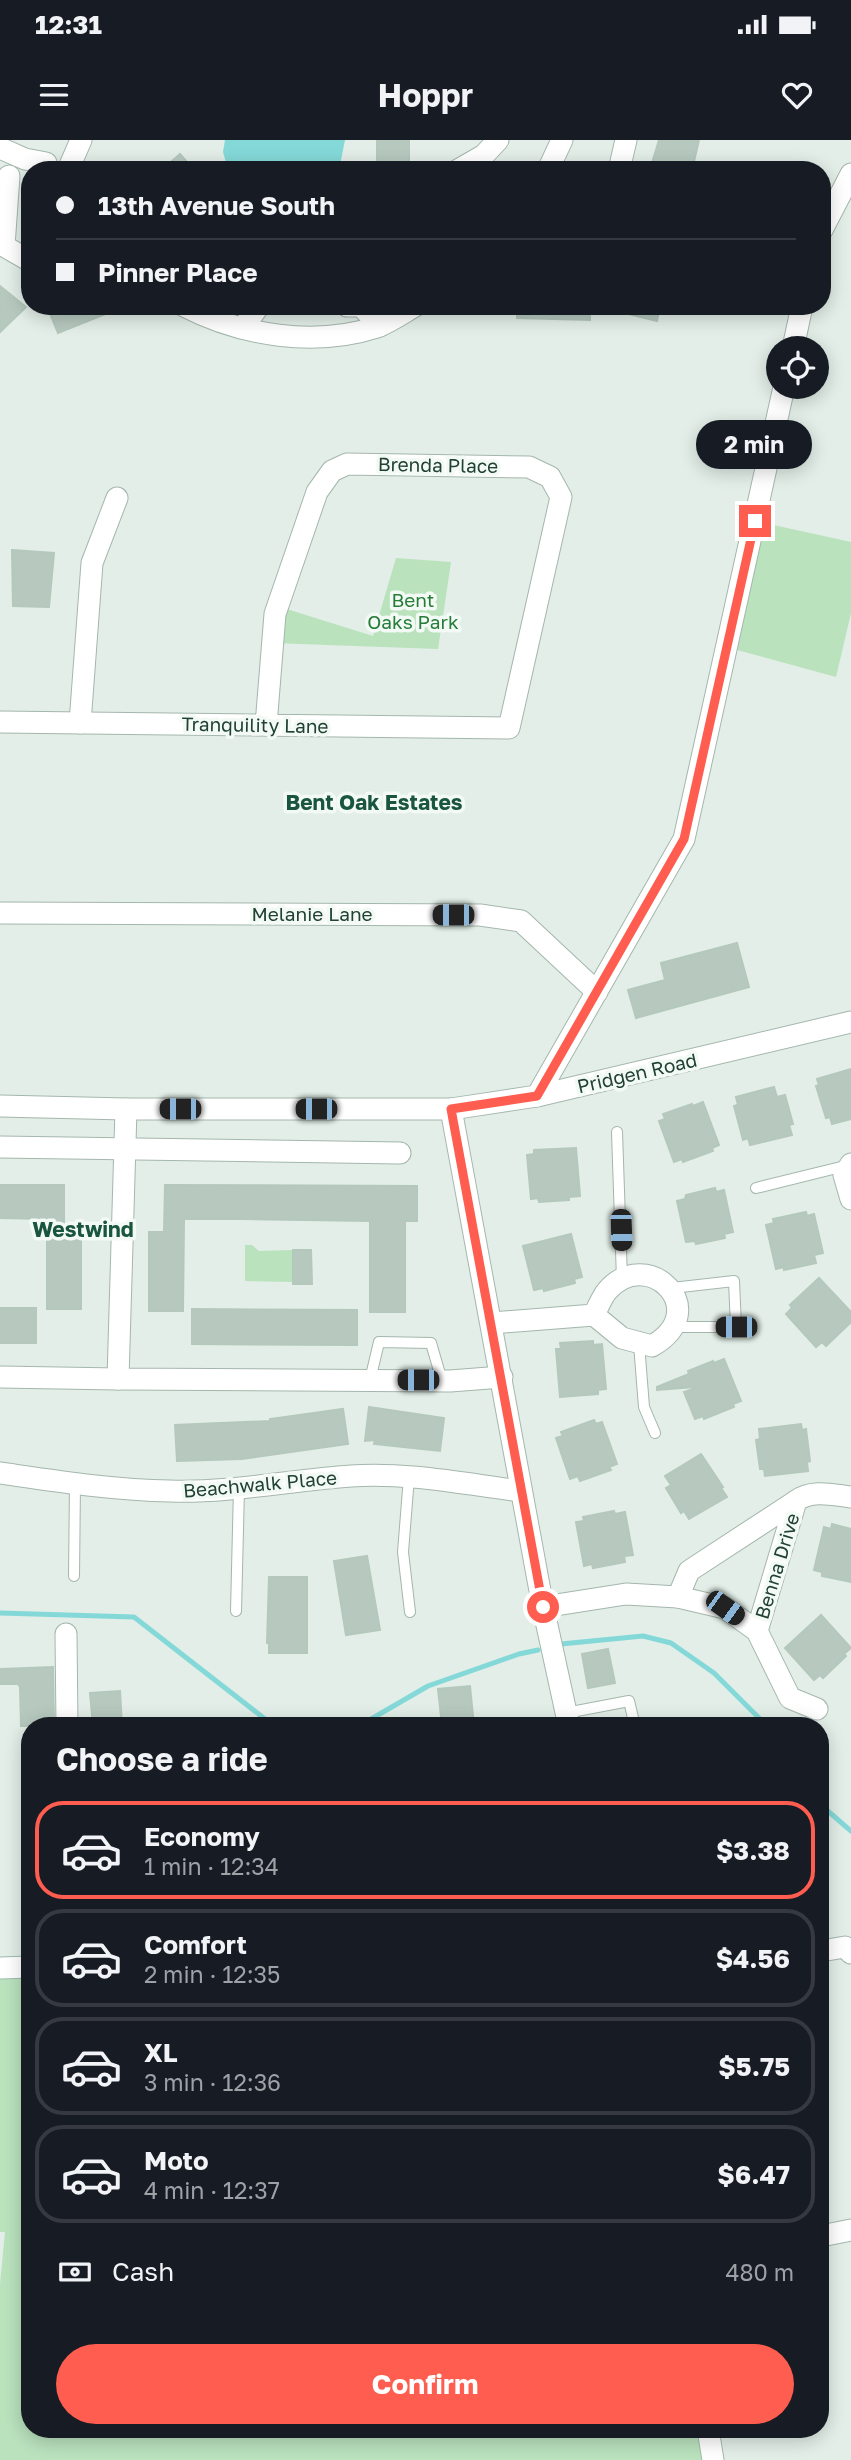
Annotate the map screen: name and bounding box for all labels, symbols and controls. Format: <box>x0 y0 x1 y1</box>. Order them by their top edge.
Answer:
text: 12:31 <box>35 9 102 40</box>
icon: menu <box>35 76 73 114</box>
text: Hoppr <box>378 76 473 114</box>
icon: heart <box>778 76 816 114</box>
text: 13th Avenue South <box>98 190 335 221</box>
text: Pinner Place <box>98 257 257 288</box>
map controls <box>766 336 829 399</box>
button: locate <box>766 336 829 399</box>
callout: 2 min <box>697 420 813 468</box>
text: 2 min <box>724 430 784 458</box>
street label: Brenda Place <box>378 452 498 477</box>
route end <box>739 505 771 537</box>
park label: Bent Oaks Park <box>367 588 459 633</box>
street label: Tranquility Lane <box>181 712 329 737</box>
district label: Bent Oak Estates <box>285 789 463 815</box>
street label: Melanie Lane <box>251 902 373 925</box>
car <box>433 905 475 926</box>
street label: Pridgen Road <box>575 1048 699 1097</box>
car <box>160 1099 202 1120</box>
car <box>296 1099 338 1120</box>
car <box>610 1209 633 1251</box>
district label: Westwind <box>32 1216 134 1242</box>
car <box>716 1317 758 1338</box>
car <box>398 1370 440 1391</box>
street label: Beachwalk Place <box>182 1465 338 1502</box>
street label: Benna Drive <box>749 1510 804 1622</box>
car <box>702 1587 749 1629</box>
route start <box>527 1591 559 1623</box>
text: Choose a ride <box>56 1740 268 1778</box>
icon: car <box>60 1819 123 1882</box>
text: Economy <box>144 1821 260 1852</box>
text: $3.38 <box>716 1835 790 1866</box>
text: 1 min · 12:34 <box>144 1852 279 1880</box>
icon: car <box>60 1927 123 1990</box>
text: Comfort <box>144 1929 247 1960</box>
text: $4.56 <box>716 1943 790 1974</box>
text: 2 min · 12:35 <box>144 1960 280 1988</box>
icon: car <box>60 2035 123 2098</box>
text: XL <box>144 2037 178 2068</box>
text: $5.75 <box>718 2051 790 2082</box>
text: 3 min · 12:36 <box>144 2068 281 2096</box>
icon: car <box>60 2143 123 2206</box>
text: Moto <box>144 2145 209 2176</box>
text: $6.47 <box>717 2159 790 2190</box>
text: 4 min · 12:37 <box>144 2176 280 2204</box>
icon: cash <box>56 2253 94 2291</box>
text: Cash <box>112 2256 174 2287</box>
text: 480 m <box>726 2258 794 2286</box>
button: Confirm <box>56 2344 794 2424</box>

